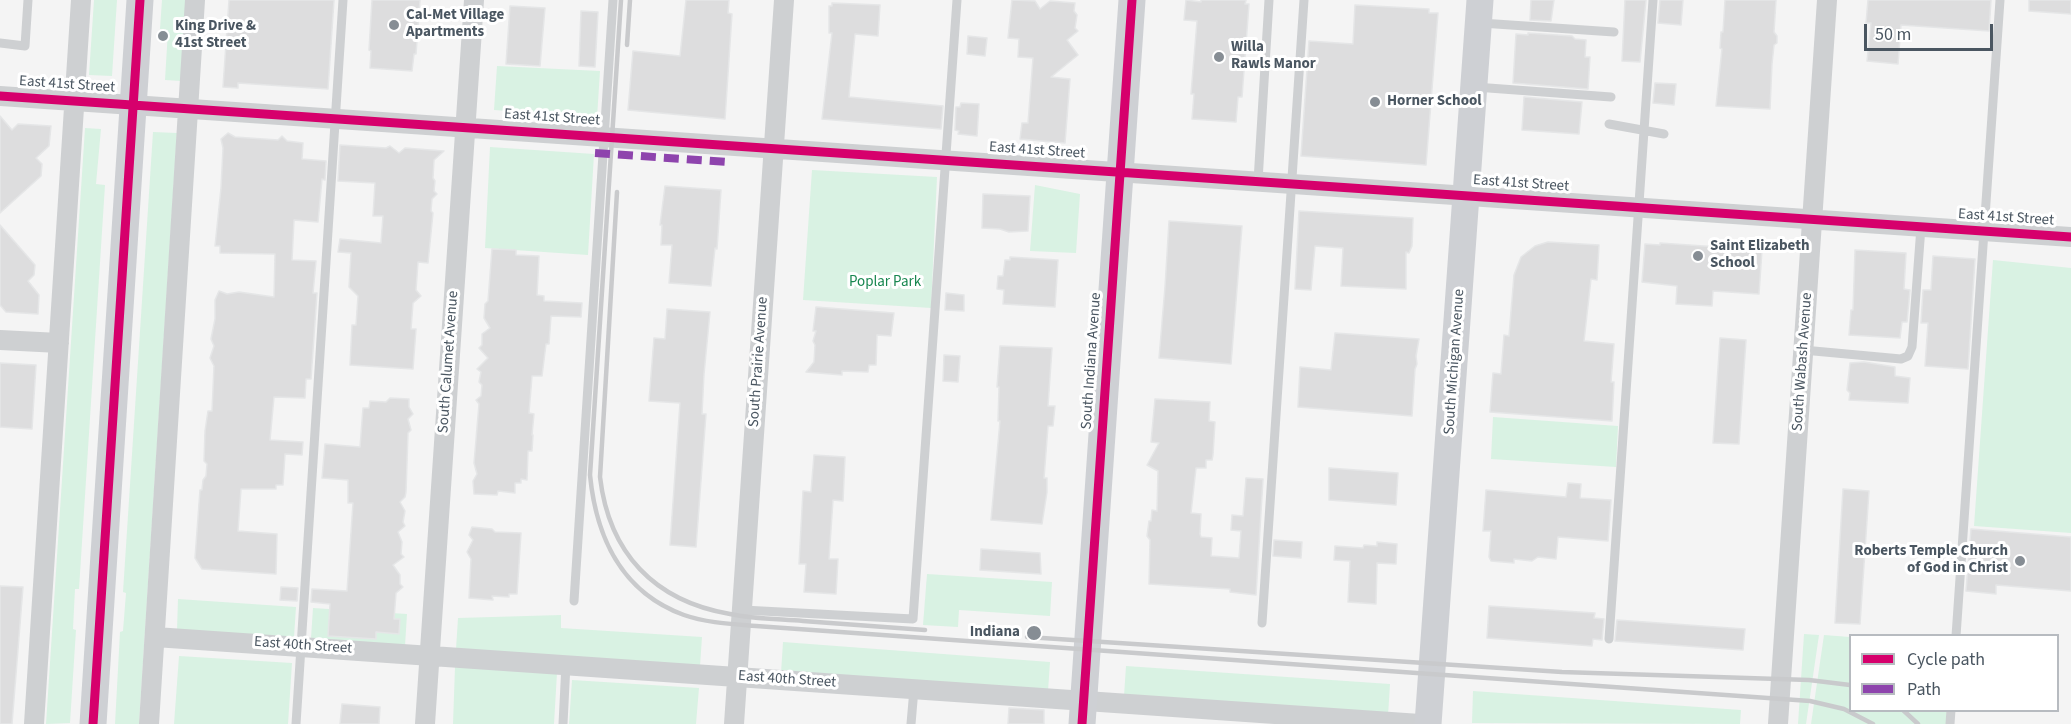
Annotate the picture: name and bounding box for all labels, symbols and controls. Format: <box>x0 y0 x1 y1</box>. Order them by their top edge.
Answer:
place label: Cal-Met Village Apartments <box>406 7 504 42</box>
scale bar <box>1867 12 1996 50</box>
place label: King Drive & 41st Street <box>175 18 256 53</box>
marker: Cal-Met Village Apartments <box>387 18 401 32</box>
text: 50 m <box>1875 22 1911 47</box>
marker: King Drive & 41st Street <box>156 29 170 43</box>
place label: Willa Rawls Manor <box>1231 39 1316 74</box>
marker: Willa Rawls Manor <box>1212 50 1226 64</box>
street label: East 41st Street <box>18 73 116 97</box>
place label: Horner School <box>1387 93 1482 111</box>
marker: Horner School <box>1368 95 1382 109</box>
street label: East 41st Street <box>503 106 601 130</box>
street label: East 41st Street <box>988 139 1086 163</box>
street label: East 41st Street <box>1472 172 1570 196</box>
street label: East 41st Street <box>1957 206 2055 230</box>
place label: Saint Elizabeth School <box>1710 238 1809 273</box>
marker: Saint Elizabeth School <box>1691 249 1705 263</box>
park label: Poplar Park <box>849 274 921 292</box>
street label: South Michigan Avenue <box>1441 288 1469 436</box>
street label: South Calumet Avenue <box>435 290 463 434</box>
street label: South Indiana Avenue <box>1078 292 1106 430</box>
street label: South Wabash Avenue <box>1789 292 1817 432</box>
street label: South Prairie Avenue <box>745 296 773 428</box>
place label: Roberts Temple Church of God in Christ <box>1854 543 2008 578</box>
marker: Roberts Temple Church of God in Christ <box>2013 554 2027 568</box>
place label: Indiana <box>970 624 1020 642</box>
marker: Indiana <box>1025 624 1043 642</box>
street label: East 40th Street <box>253 634 353 658</box>
legend <box>1849 634 2059 712</box>
text: Cycle path <box>1907 647 1985 672</box>
street label: East 40th Street <box>737 668 837 692</box>
text: Path <box>1907 677 1941 702</box>

